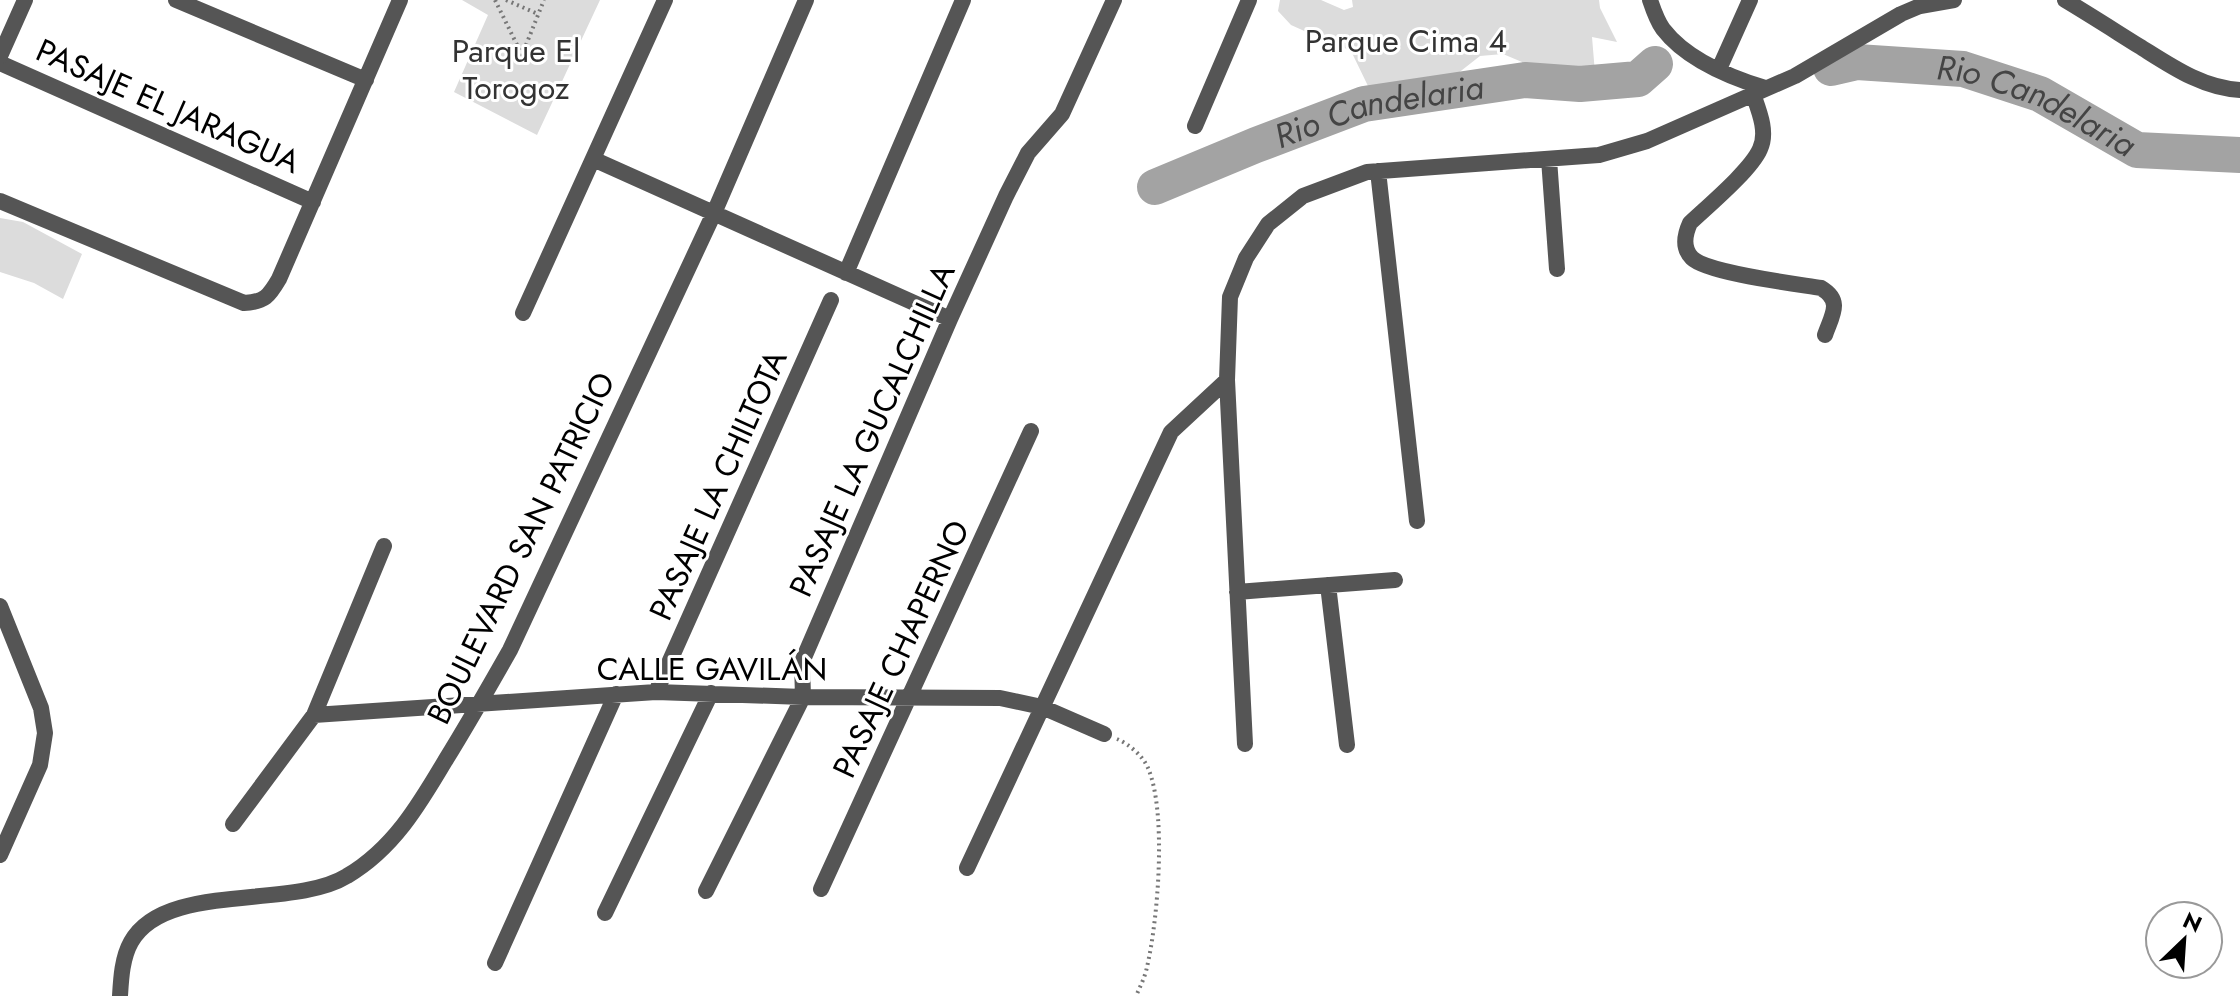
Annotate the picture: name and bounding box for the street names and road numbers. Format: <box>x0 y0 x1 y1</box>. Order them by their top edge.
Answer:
street label: PASAJE EL JARAGUA <box>29 27 307 185</box>
street label: PASAJE LA GUCALCHILLA <box>778 256 966 604</box>
street label: PASAJE LA CHILTOTA <box>638 343 798 627</box>
street label: BOULEVARD SAN PATRICIO <box>416 364 626 732</box>
street label: PASAJE CHAPERNO <box>821 513 981 785</box>
street label: CALLE GAVILÁN <box>597 646 827 692</box>

